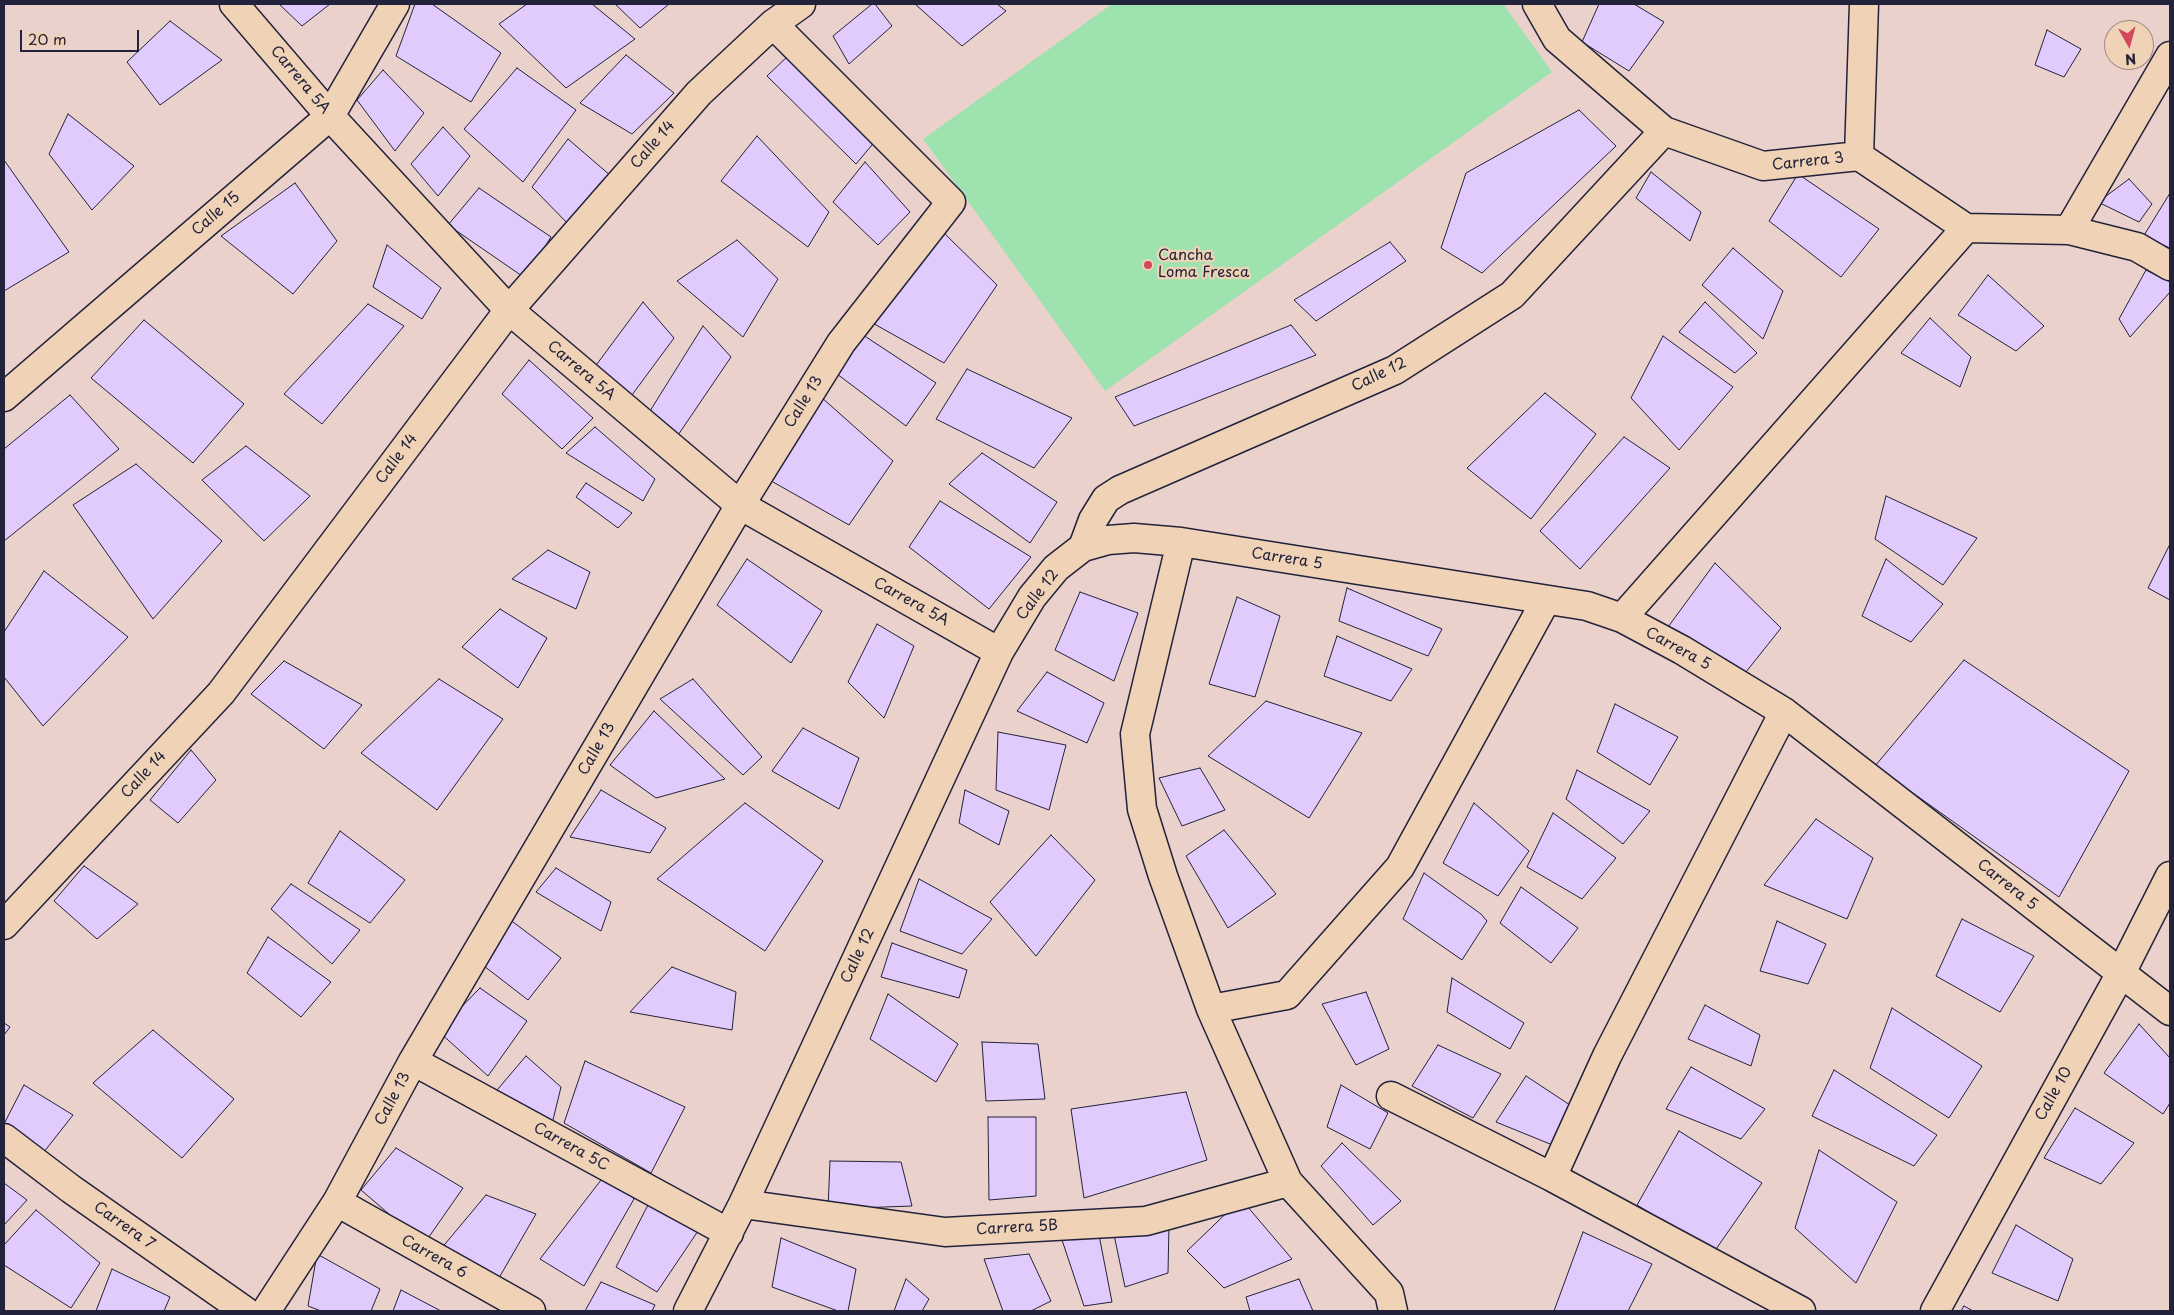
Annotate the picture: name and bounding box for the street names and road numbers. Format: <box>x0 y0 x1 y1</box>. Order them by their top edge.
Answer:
street label: Carrera 5A <box>266 42 334 118</box>
street label: Calle 14 <box>627 117 679 173</box>
street label: Carrera 3 <box>1771 149 1845 175</box>
street label: Calle 15 <box>188 188 244 240</box>
street label: Carrera 5A <box>543 337 619 405</box>
street label: Calle 12 <box>1349 354 1409 396</box>
street label: Calle 13 <box>781 373 827 431</box>
street label: Calle 14 <box>372 430 422 488</box>
street label: Carrera 5 <box>1250 544 1324 574</box>
street label: Calle 12 <box>1013 566 1063 624</box>
street label: Carrera 5A <box>870 574 952 630</box>
street label: Carrera 5 <box>1642 624 1714 674</box>
street label: Calle 13 <box>575 719 619 779</box>
street label: Calle 14 <box>118 748 170 802</box>
street label: Carrera 5 <box>1973 856 2041 914</box>
street label: Calle 12 <box>837 926 879 986</box>
street label: Calle 10 <box>2032 1064 2076 1124</box>
street label: Calle 13 <box>371 1069 415 1129</box>
street label: Carrera 5C <box>530 1119 612 1175</box>
street label: Carrera 7 <box>90 1198 158 1254</box>
street label: Carrera 5B <box>976 1217 1058 1239</box>
street label: Carrera 6 <box>398 1231 470 1283</box>

